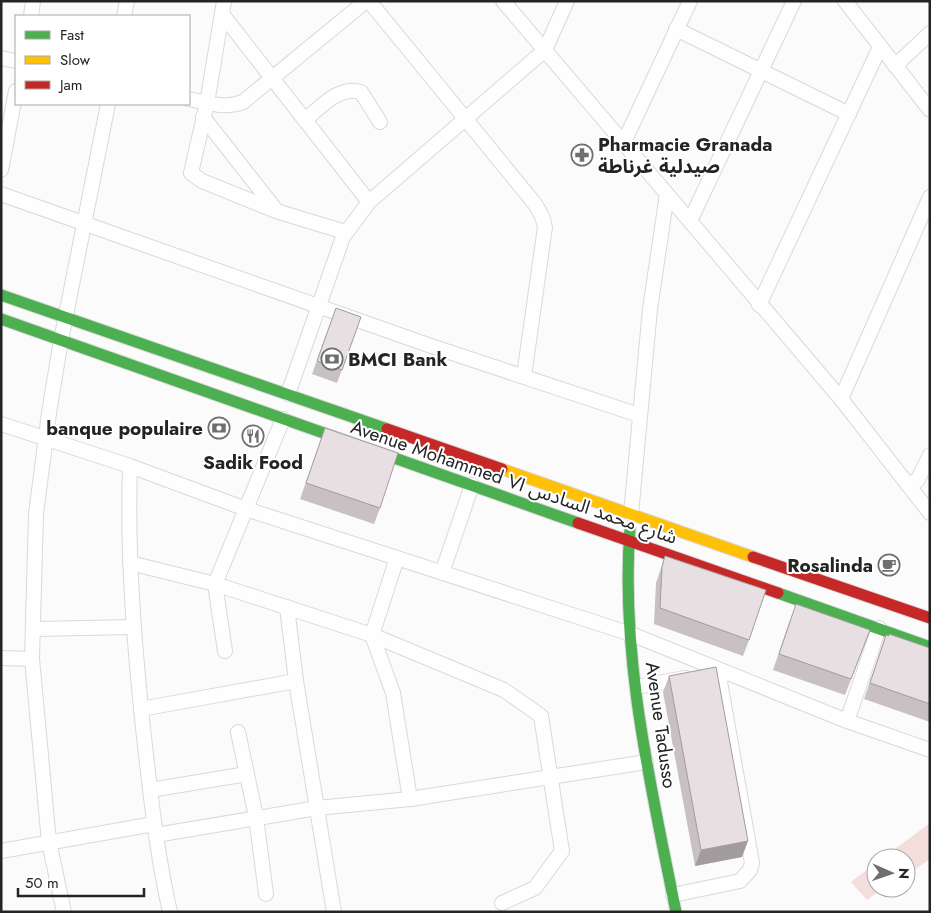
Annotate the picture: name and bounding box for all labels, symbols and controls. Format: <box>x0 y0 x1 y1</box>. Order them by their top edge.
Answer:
legend <box>15 15 190 105</box>
text: Fast <box>60 24 84 46</box>
text: Slow <box>60 49 91 71</box>
text: Jam <box>58 74 83 96</box>
place label: Pharmacie Granada صيدلية غرناطة <box>598 131 772 180</box>
pharmacy icon: Pharmacie Granada صيدلية غرناطة <box>570 143 594 167</box>
place label: BMCI Bank <box>348 346 447 373</box>
bank icon: BMCI Bank <box>320 347 344 371</box>
street label: Avenue Mohammed VI شارع محمد السادس <box>347 413 681 551</box>
place label: banque populaire <box>46 415 203 442</box>
bank icon: banque populaire <box>207 416 231 440</box>
restaurant icon: Sadik Food <box>241 424 265 448</box>
place label: Sadik Food <box>203 449 303 476</box>
place label: Rosalinda <box>787 552 873 579</box>
cafe icon: Rosalinda <box>877 553 901 577</box>
street label: Avenue Tadusso <box>639 660 683 790</box>
north arrow <box>866 848 916 898</box>
scale bar <box>18 866 144 898</box>
text: N <box>894 868 914 879</box>
text: 50 m <box>25 872 59 894</box>

